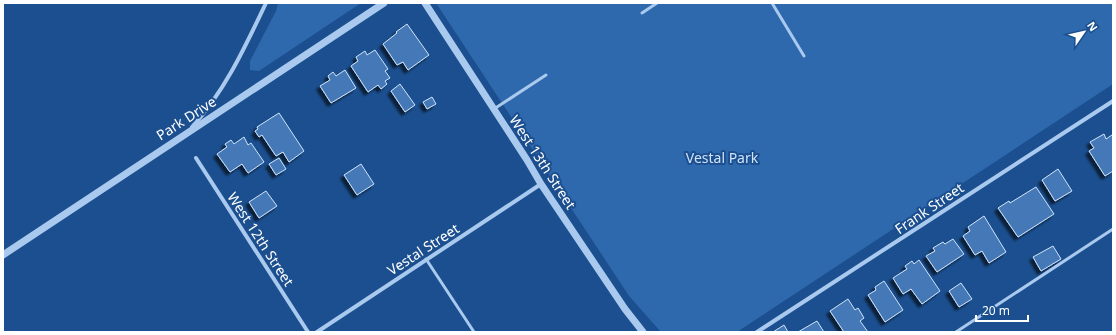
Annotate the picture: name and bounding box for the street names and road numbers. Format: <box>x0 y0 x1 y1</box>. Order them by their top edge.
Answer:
street label: Park Drive <box>152 92 220 144</box>
street label: West 13th Street <box>505 111 581 213</box>
street label: Frank Street <box>891 178 967 238</box>
street label: West 12th Street <box>223 188 299 290</box>
street label: Vestal Street <box>383 219 463 279</box>

